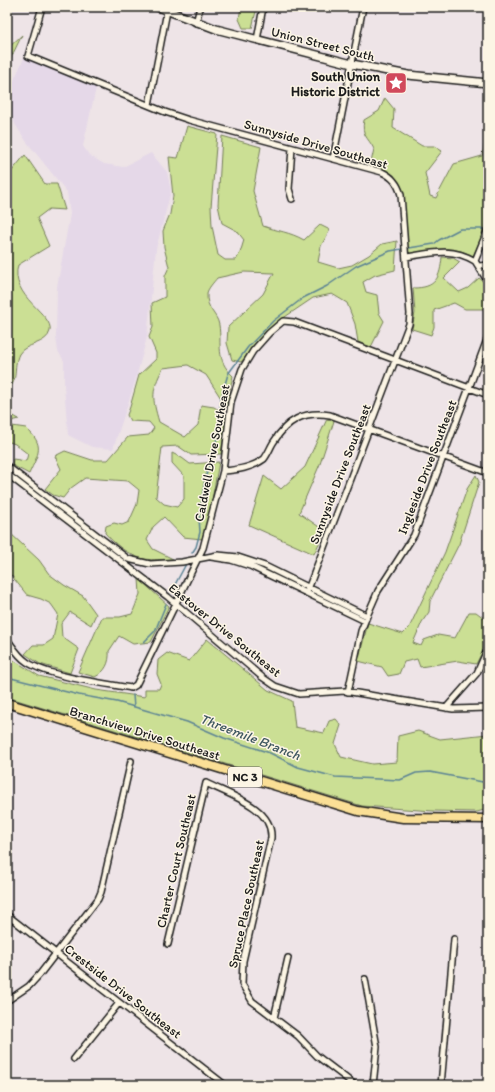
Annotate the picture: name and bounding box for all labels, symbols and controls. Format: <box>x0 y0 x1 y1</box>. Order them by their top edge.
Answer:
street label: Union Street South <box>270 24 376 64</box>
place label: South Union Historic District <box>291 69 381 99</box>
place icon: South Union Historic District <box>383 70 409 96</box>
street label: Sunnyside Drive Southeast <box>242 116 390 172</box>
street label: Caldwell Drive Southeast <box>191 383 233 523</box>
street label: Ingleside Drive Southeast <box>394 398 460 536</box>
street label: Sunnyside Drive Southeast <box>306 402 374 546</box>
street label: Eastover Drive Southeast <box>166 580 284 680</box>
street label: Branchview Drive Southeast <box>68 703 222 763</box>
water label: Threemile Branch <box>197 710 303 764</box>
road number: NC 3 <box>228 767 262 787</box>
street label: Charter Court Southeast <box>153 792 199 929</box>
street label: Spruce Place Southeast <box>225 838 267 969</box>
street label: Crestside Drive Southeast <box>62 941 185 1041</box>

